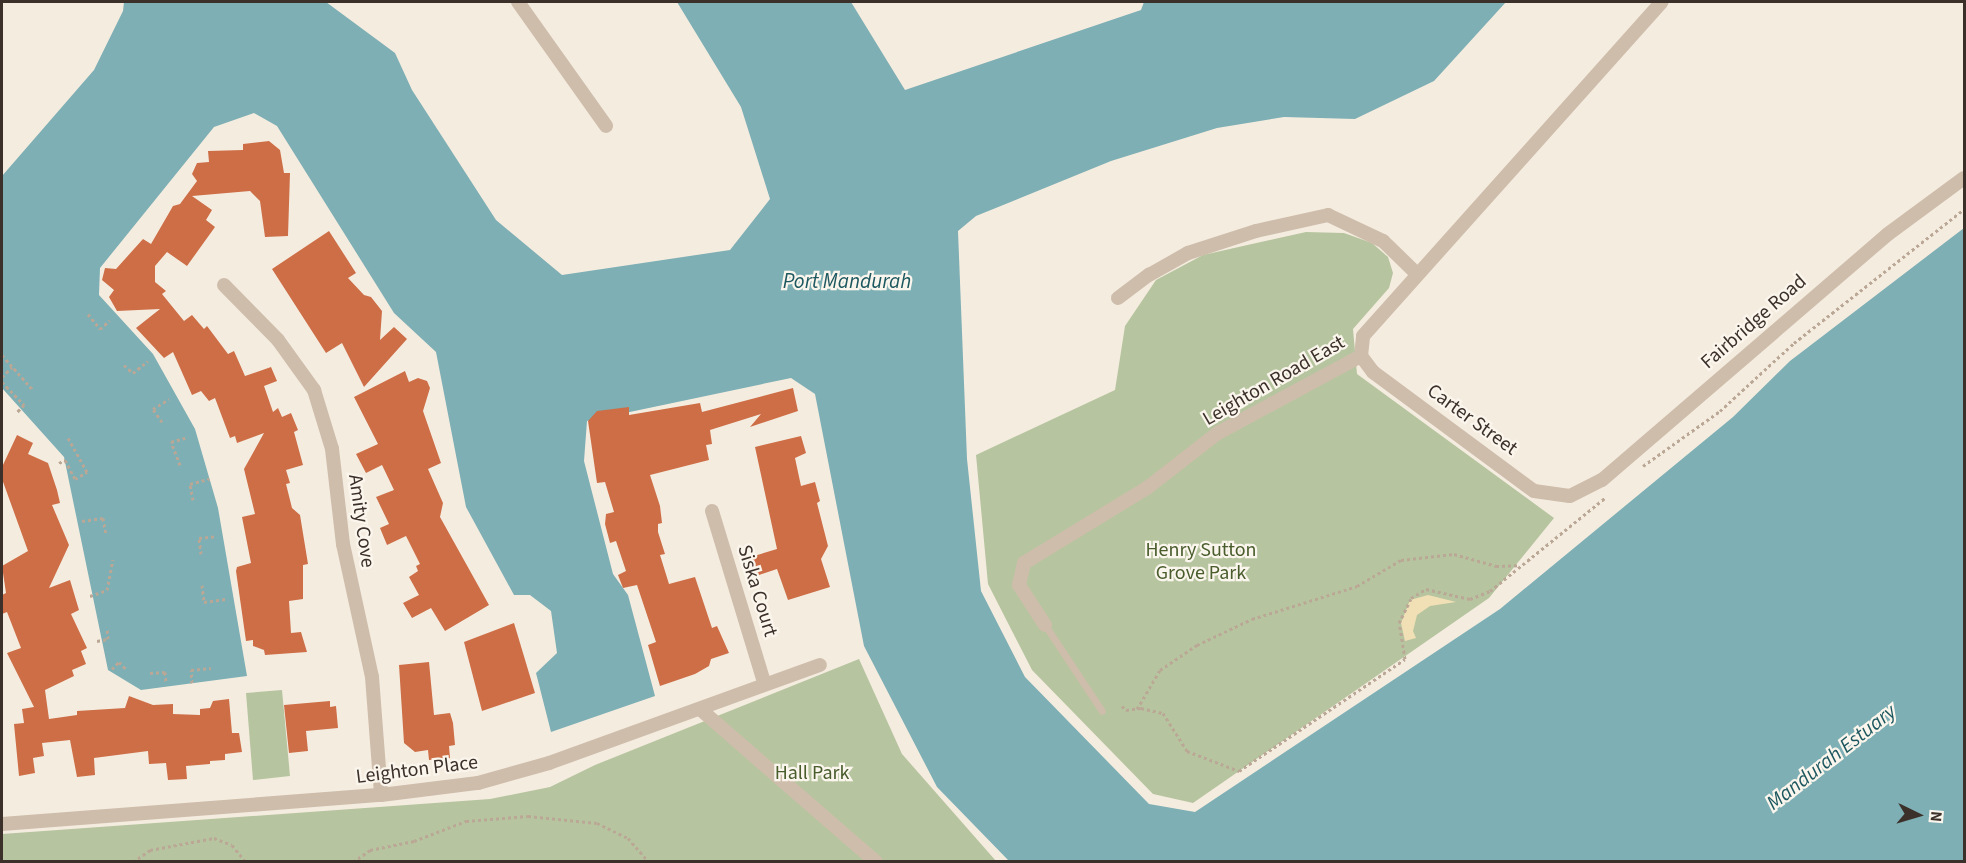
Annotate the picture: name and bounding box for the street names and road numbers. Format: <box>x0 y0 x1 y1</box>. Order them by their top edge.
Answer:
street label: Fairbridge Road <box>1696 270 1812 374</box>
street label: Leighton Road East <box>1199 331 1349 431</box>
street label: Carter Street <box>1422 379 1522 461</box>
street label: Amity Cove <box>343 473 379 569</box>
street label: Siska Court <box>732 542 782 640</box>
street label: Leighton Place <box>355 751 479 789</box>

